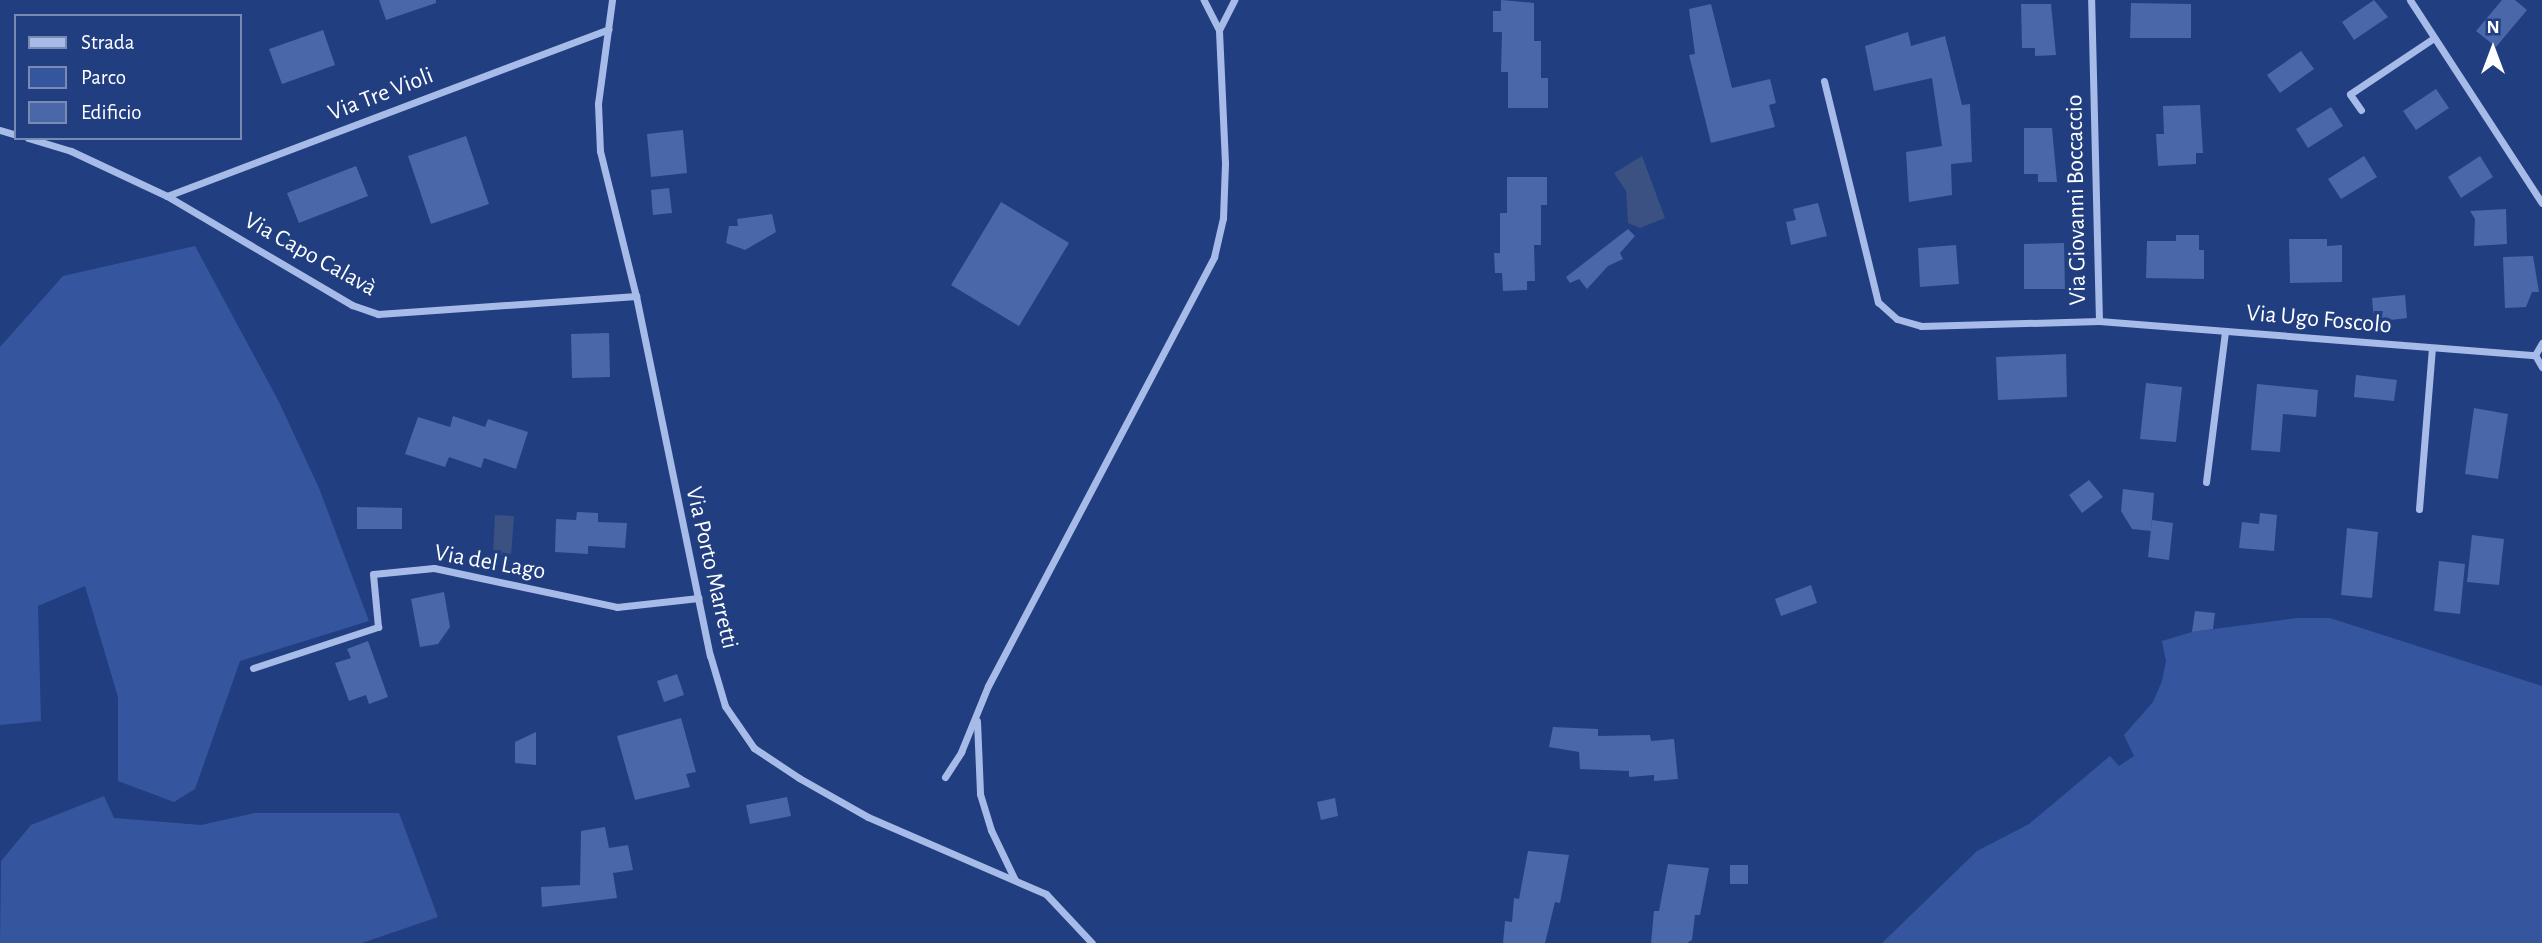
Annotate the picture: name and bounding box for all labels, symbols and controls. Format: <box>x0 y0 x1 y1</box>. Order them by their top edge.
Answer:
legend <box>14 14 242 140</box>
north arrow <box>2458 14 2528 84</box>
text: N <box>2486 18 2500 37</box>
text: Strada <box>81 32 134 53</box>
street label: Via Tre Violi <box>324 62 438 128</box>
text: Parco <box>81 67 126 88</box>
street label: Via Giovanni Boccaccio <box>2061 94 2093 306</box>
text: Edificio <box>81 102 142 123</box>
street label: Via Capo Calavà <box>239 207 381 303</box>
street label: Via Ugo Foscolo <box>2245 299 2393 341</box>
street label: Via Porto Marretti <box>678 484 744 652</box>
street label: Via del Lago <box>432 539 548 587</box>

